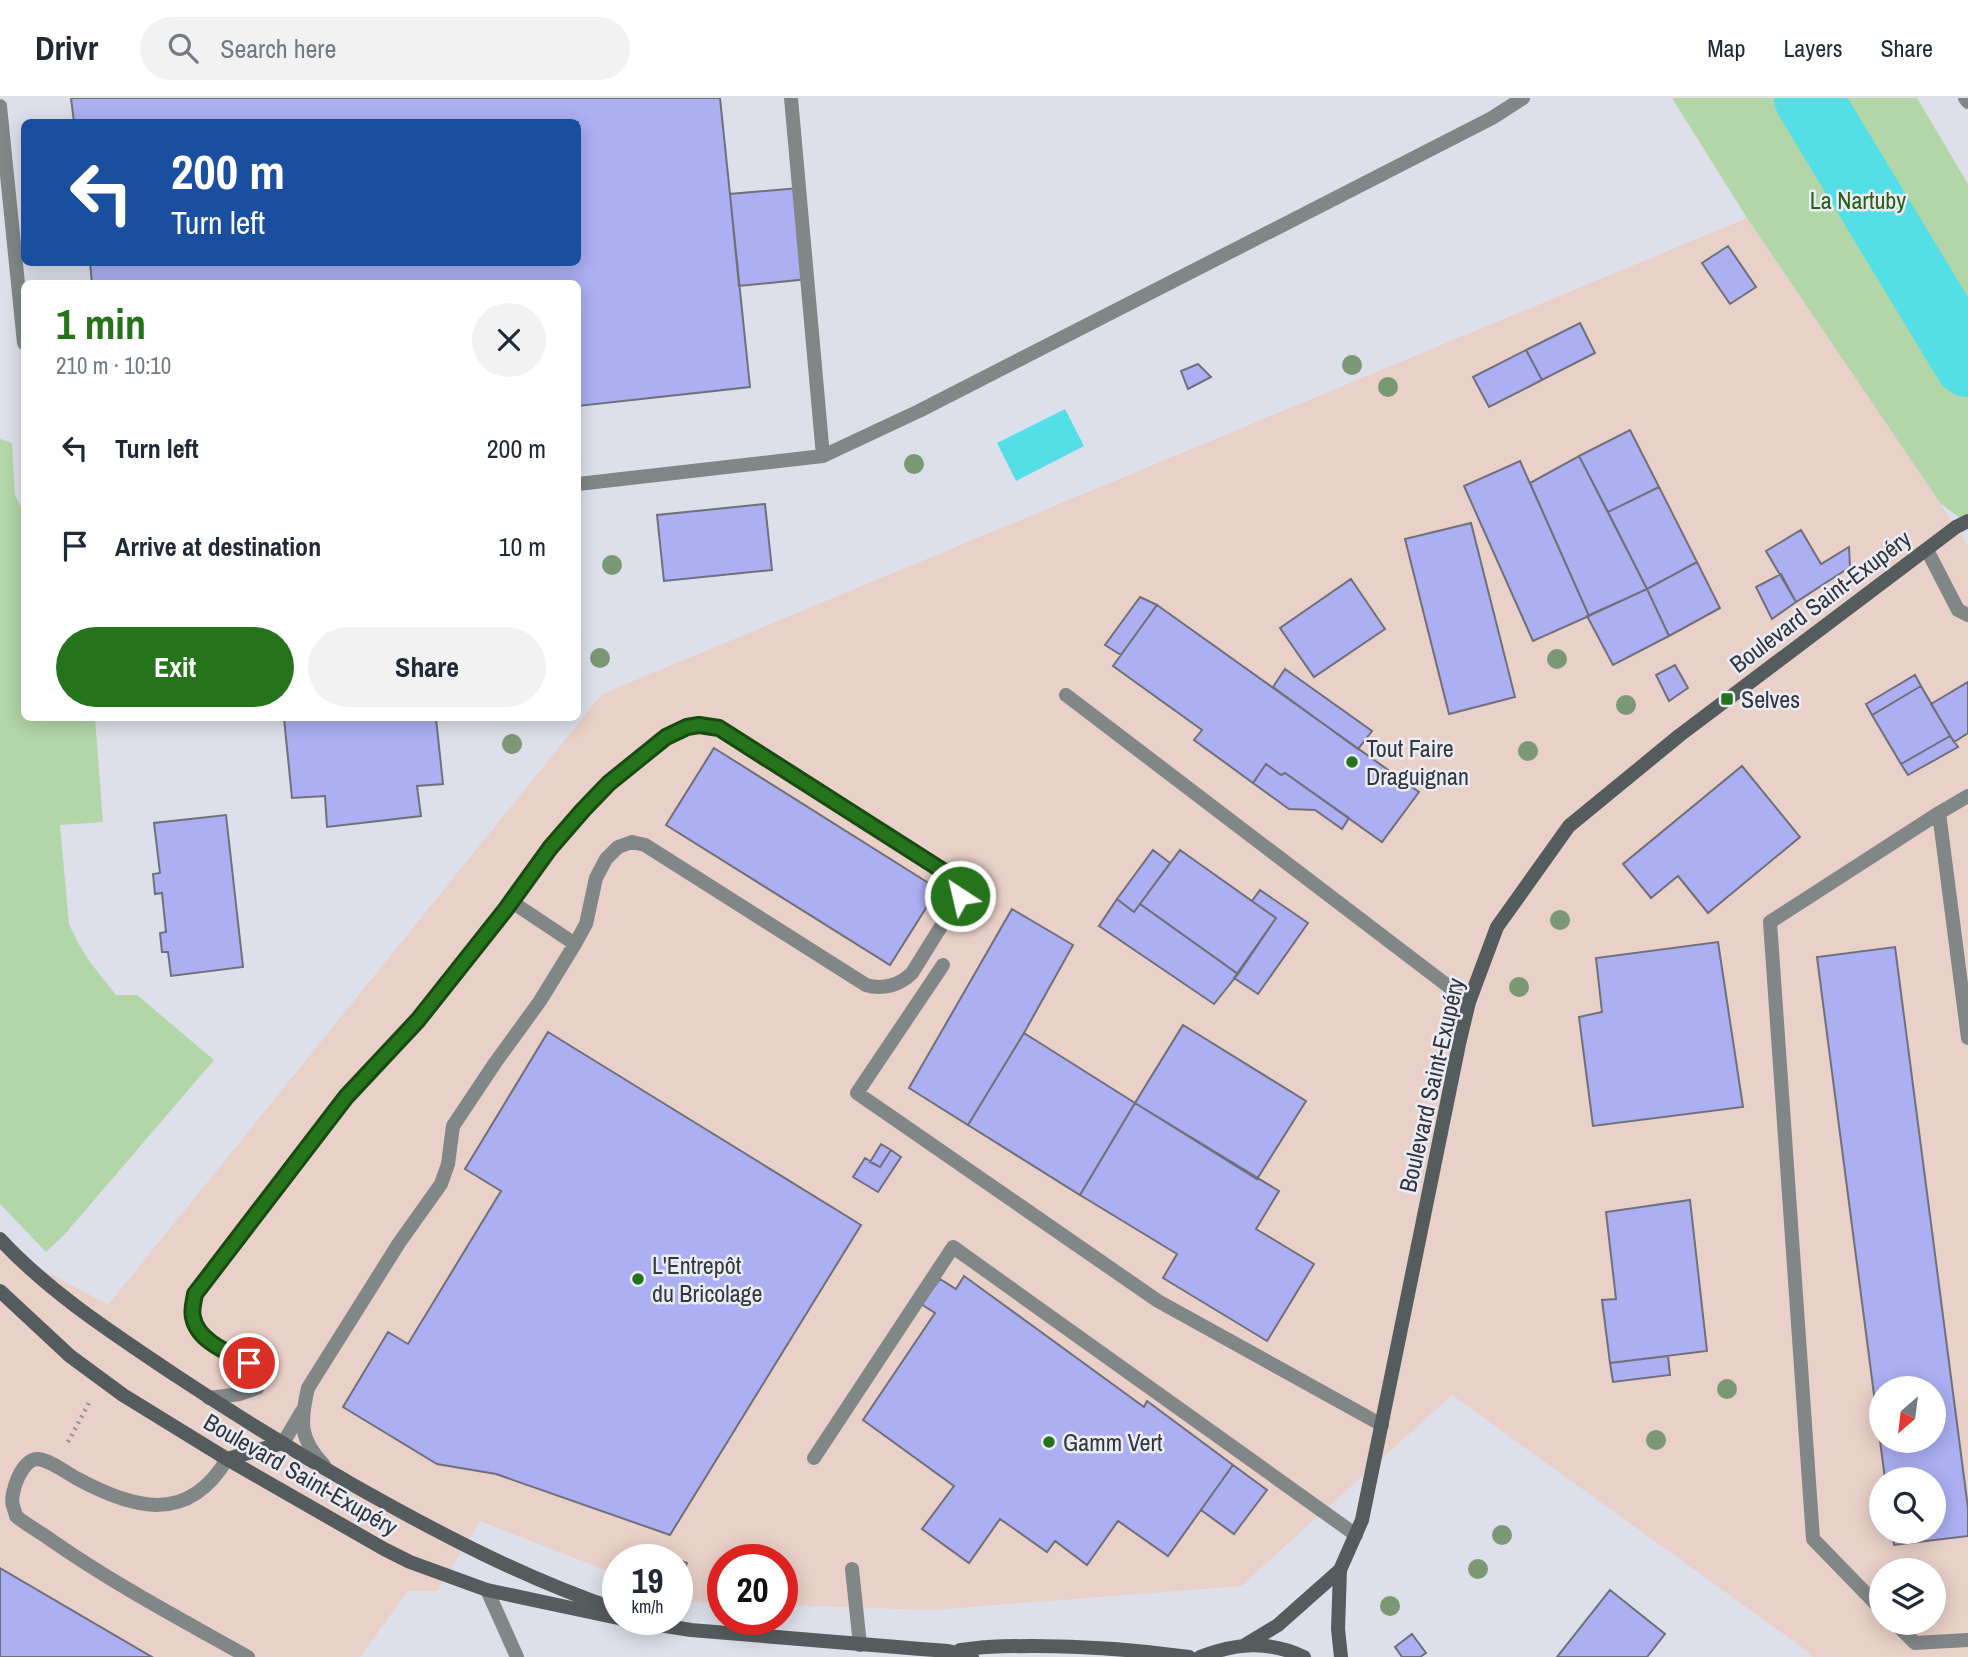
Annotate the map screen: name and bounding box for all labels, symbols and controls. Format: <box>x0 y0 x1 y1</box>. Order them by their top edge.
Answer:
search box <box>140 17 630 80</box>
text: Drivr <box>35 26 98 70</box>
icon: search <box>164 29 202 67</box>
text: Search here <box>220 31 336 66</box>
text: Map <box>1707 32 1745 64</box>
text: Layers <box>1783 32 1842 64</box>
text: Share <box>1880 32 1933 64</box>
text: 200 m <box>171 138 285 204</box>
icon: left <box>56 147 147 238</box>
park label: La Nartuby <box>1810 184 1906 216</box>
text: Turn left <box>171 201 265 244</box>
text: 1 min <box>56 296 146 352</box>
button: close <box>472 303 546 377</box>
text: 210 m · 10:10 <box>56 350 171 381</box>
icon: left <box>56 429 94 467</box>
text: Turn left <box>115 431 199 466</box>
text: 200 m <box>487 431 546 466</box>
street label: Boulevard Saint-Exupéry <box>1723 522 1917 680</box>
icon: arrive <box>56 527 94 565</box>
text: Arrive at destination <box>115 529 321 564</box>
text: 10 m <box>499 529 546 564</box>
button: Exit <box>56 627 294 707</box>
button: Share <box>308 627 546 707</box>
place label: Selves <box>1741 683 1800 715</box>
marker: Selves <box>1719 691 1735 707</box>
place label: Tout Faire Draguignan <box>1366 732 1469 792</box>
marker: Tout Faire Draguignan <box>1344 754 1360 770</box>
position arrow <box>923 859 997 933</box>
street label: Boulevard Saint-Exupéry <box>1391 975 1471 1195</box>
place label: L'Entrepôt du Bricolage <box>652 1249 763 1309</box>
marker: L'Entrepôt du Bricolage <box>630 1271 646 1287</box>
pin <box>219 1333 279 1393</box>
icon: arrive <box>230 1344 268 1382</box>
north arrow <box>1869 1376 1946 1452</box>
map controls <box>1869 1376 1946 1635</box>
street label: Boulevard Saint-Exupéry <box>198 1405 404 1543</box>
place label: Gamm Vert <box>1063 1426 1163 1458</box>
marker: Gamm Vert <box>1041 1434 1057 1450</box>
button: search <box>1869 1467 1946 1544</box>
speed limit sign: 20 <box>707 1544 798 1635</box>
text: 19 <box>632 1557 663 1604</box>
button: layers <box>1869 1558 1946 1635</box>
text: km/h <box>632 1594 664 1619</box>

